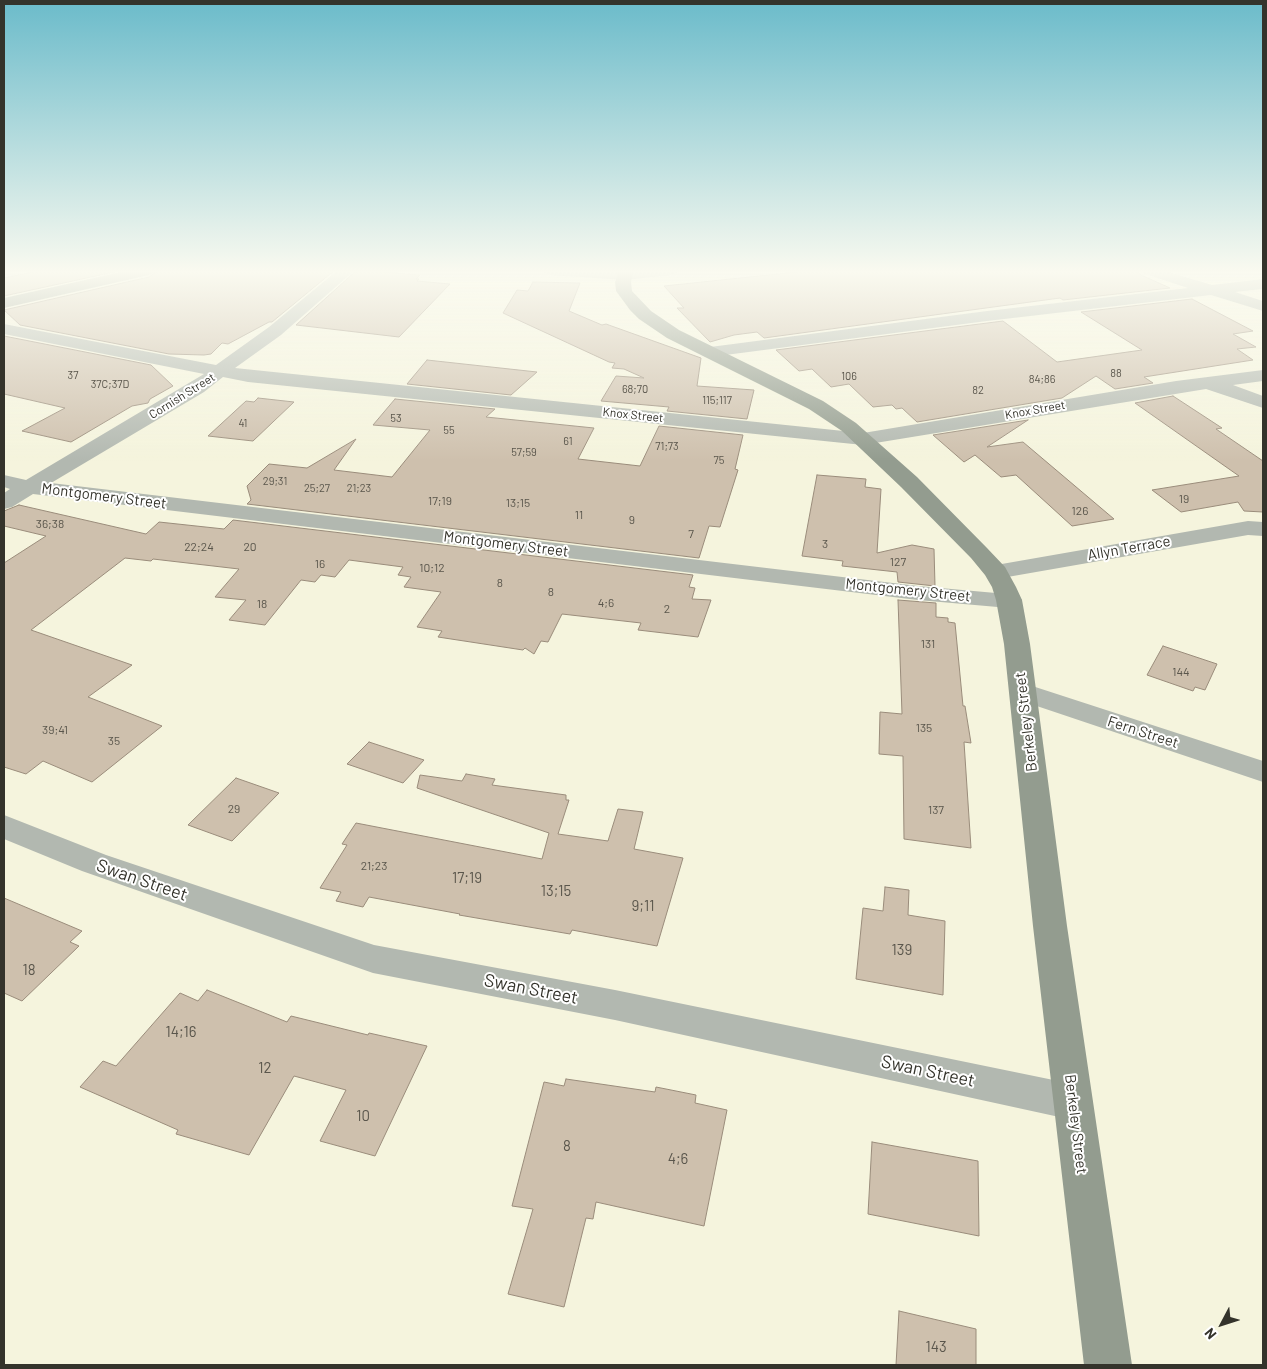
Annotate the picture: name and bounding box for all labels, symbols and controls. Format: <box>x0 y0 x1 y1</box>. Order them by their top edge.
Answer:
house number: 88 <box>1110 366 1122 380</box>
house number: 37 <box>68 368 78 382</box>
house number: 106 <box>841 369 857 383</box>
street label: Cornish Street <box>146 370 218 422</box>
house number: 84;86 <box>1029 372 1055 386</box>
house number: 37C;37D <box>91 377 129 391</box>
house number: 68;70 <box>622 382 648 396</box>
house number: 82 <box>972 383 984 397</box>
house number: 115;117 <box>702 393 732 407</box>
street label: Knox Street <box>1004 398 1066 422</box>
street label: Knox Street <box>602 405 664 425</box>
house number: 53 <box>390 411 402 425</box>
house number: 41 <box>239 416 247 430</box>
house number: 55 <box>443 423 455 437</box>
house number: 61 <box>563 434 573 448</box>
house number: 71;73 <box>655 439 679 453</box>
house number: 57;59 <box>511 445 537 459</box>
house number: 75 <box>714 453 724 467</box>
house number: 29;31 <box>263 474 287 488</box>
street label: Montgomery Street <box>41 479 167 513</box>
house number: 25;27 <box>304 481 330 495</box>
house number: 21;23 <box>347 481 371 495</box>
house number: 19 <box>1179 492 1189 506</box>
house number: 17;19 <box>428 494 452 508</box>
house number: 13;15 <box>506 496 530 510</box>
house number: 126 <box>1072 504 1088 518</box>
house number: 11 <box>575 508 583 522</box>
house number: 9 <box>629 513 635 527</box>
house number: 36;38 <box>36 517 64 531</box>
street label: Montgomery Street <box>443 527 569 561</box>
house number: 7 <box>688 527 694 541</box>
street label: Allyn Terrace <box>1086 532 1172 564</box>
house number: 3 <box>822 537 828 551</box>
house number: 22;24 <box>184 540 214 554</box>
house number: 20 <box>243 540 257 554</box>
house number: 127 <box>890 555 906 569</box>
house number: 16 <box>315 557 325 571</box>
house number: 10;12 <box>419 561 445 575</box>
street label: Montgomery Street <box>845 574 971 606</box>
house number: 8 <box>497 576 503 590</box>
house number: 8 <box>548 585 554 599</box>
house number: 4;6 <box>598 596 614 610</box>
house number: 18 <box>257 597 267 611</box>
house number: 2 <box>664 602 670 616</box>
house number: 131 <box>921 637 935 651</box>
house number: 144 <box>1172 665 1190 679</box>
street label: Berkeley Street <box>1011 671 1041 773</box>
street label: Fern Street <box>1105 712 1181 752</box>
house number: 135 <box>916 721 932 735</box>
house number: 39;41 <box>42 723 68 737</box>
house number: 35 <box>108 734 120 748</box>
house number: 29 <box>228 802 240 816</box>
house number: 137 <box>928 803 944 817</box>
street label: Swan Street <box>94 854 190 906</box>
house number: 21;23 <box>361 859 387 873</box>
house number: 17;19 <box>452 869 482 887</box>
house number: 13;15 <box>541 882 571 900</box>
house number: 9;11 <box>631 897 655 915</box>
house number: 139 <box>892 941 912 959</box>
house number: 18 <box>22 961 36 979</box>
street label: Swan Street <box>482 969 580 1009</box>
house number: 14;16 <box>165 1023 197 1041</box>
street label: Swan Street <box>879 1051 977 1091</box>
house number: 12 <box>258 1059 272 1077</box>
street label: Berkeley Street <box>1061 1073 1091 1175</box>
house number: 10 <box>356 1107 370 1125</box>
house number: 8 <box>563 1137 571 1155</box>
house number: 4;6 <box>668 1150 688 1168</box>
north arrow <box>1197 1299 1247 1349</box>
text: N <box>1201 1325 1220 1343</box>
house number: 143 <box>925 1338 947 1356</box>

